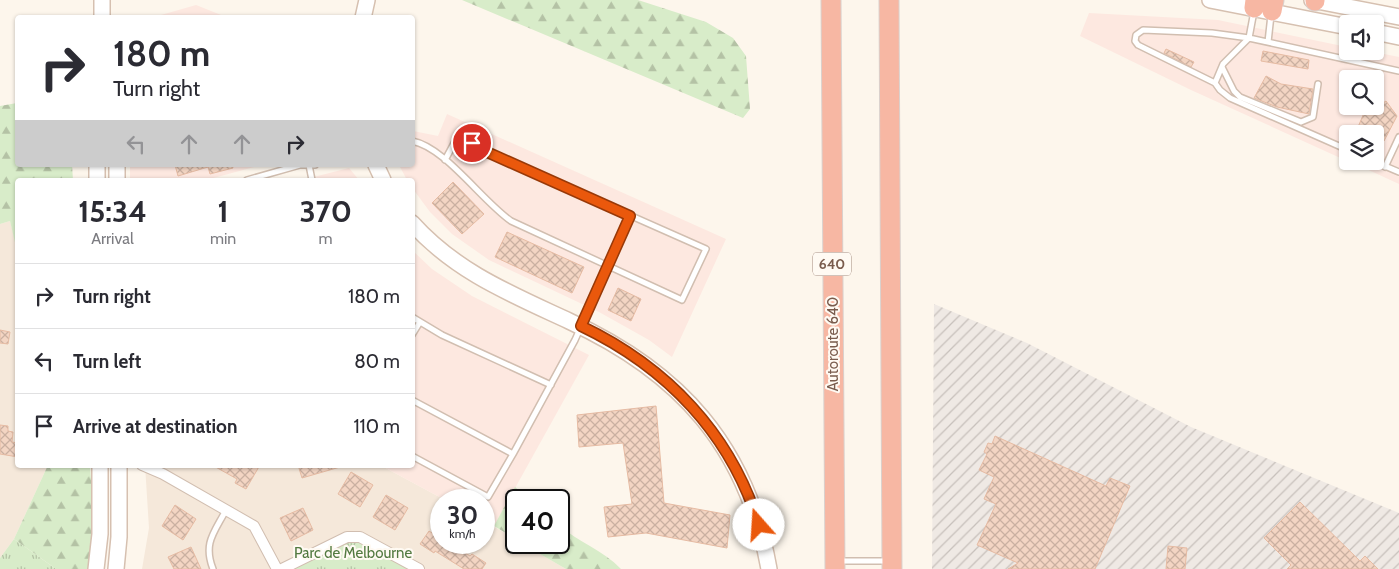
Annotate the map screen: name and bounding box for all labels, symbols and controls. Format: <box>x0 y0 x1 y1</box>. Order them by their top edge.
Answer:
map controls <box>1339 15 1384 170</box>
button: sound <box>1339 15 1384 60</box>
text: 180 m <box>113 32 210 75</box>
icon: right <box>30 35 95 100</box>
button: search <box>1339 70 1384 115</box>
text: Turn right <box>113 75 200 102</box>
pin <box>451 122 493 164</box>
button: layers <box>1339 125 1384 170</box>
icon: arrive <box>458 129 486 157</box>
icon: left <box>122 130 150 158</box>
icon: ahead <box>175 130 203 158</box>
icon: ahead <box>228 130 256 158</box>
icon: right <box>281 130 309 158</box>
text: 15:34 <box>78 193 147 230</box>
text: 1 <box>218 193 229 230</box>
text: 370 <box>299 193 352 230</box>
text: Arrival <box>91 229 134 248</box>
text: min <box>210 229 236 248</box>
text: m <box>319 229 333 248</box>
road number: 640 <box>813 252 851 276</box>
icon: right <box>30 282 58 310</box>
text: Turn right <box>73 285 151 308</box>
text: 180 m <box>348 285 400 308</box>
street label: Autoroute 640 <box>824 297 842 391</box>
icon: left <box>30 347 58 375</box>
text: Turn left <box>73 350 141 373</box>
text: 80 m <box>354 350 400 373</box>
icon: arrive <box>30 412 58 440</box>
text: Arrive at destination <box>73 415 237 438</box>
text: 110 m <box>353 415 400 438</box>
speed limit sign: 40 <box>505 489 570 554</box>
position arrow <box>732 498 784 550</box>
text: 30 <box>447 500 478 530</box>
text: km/h <box>449 526 476 541</box>
park label: Parc de Melbourne <box>294 544 412 562</box>

